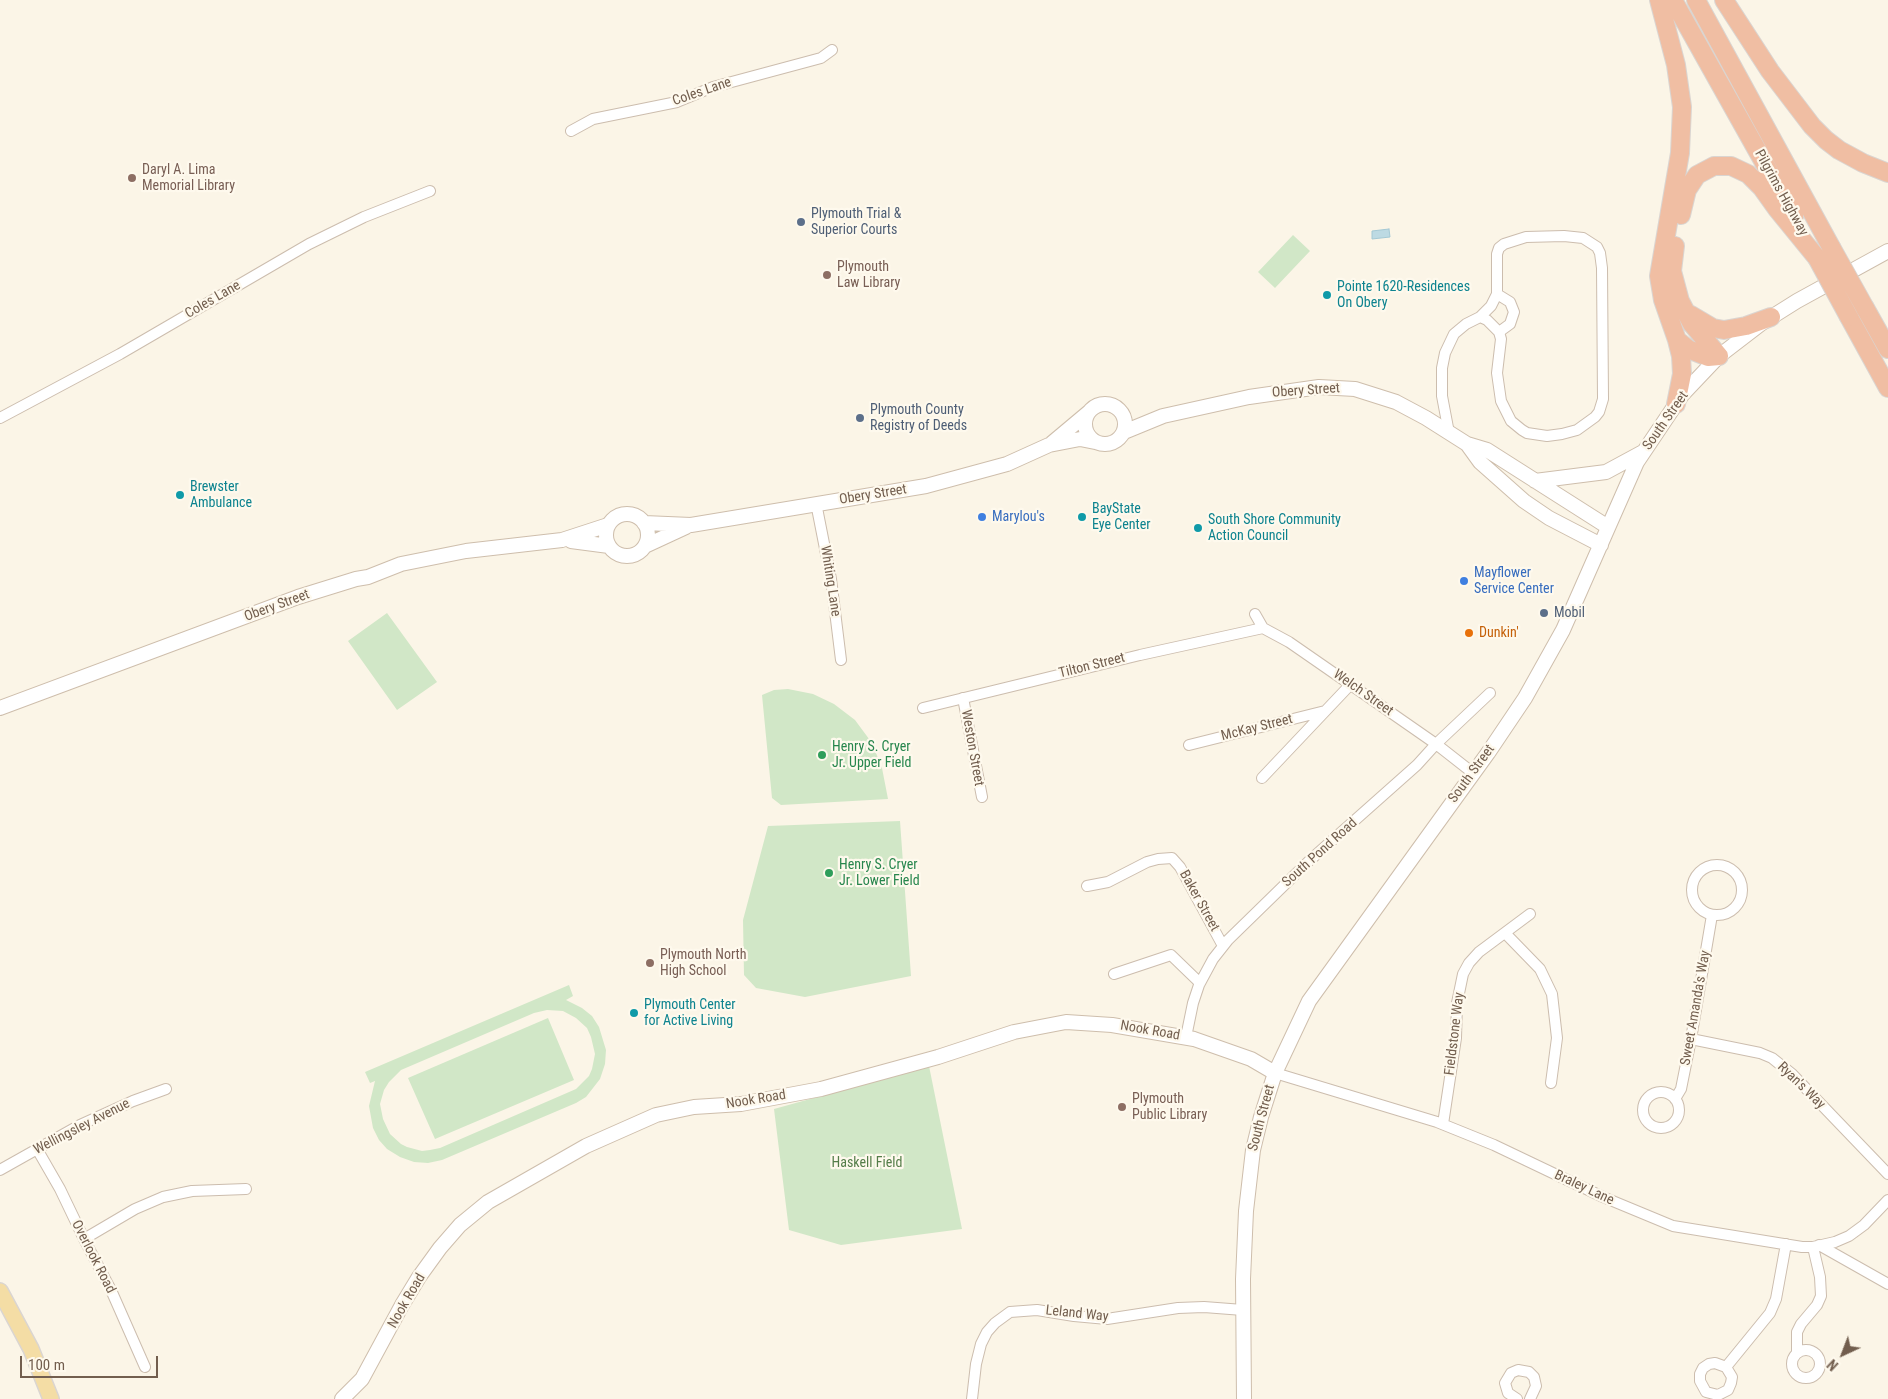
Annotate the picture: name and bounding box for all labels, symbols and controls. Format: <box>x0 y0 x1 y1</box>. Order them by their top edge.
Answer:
street label: Coles Lane <box>670 74 734 110</box>
street label: Pilgrims Highway <box>1750 147 1812 239</box>
place label: Daryl A. Lima Memorial Library <box>142 162 235 194</box>
marker: Daryl A. Lima Memorial Library <box>126 172 138 184</box>
place label: Plymouth Trial & Superior Courts <box>811 206 901 238</box>
marker: Plymouth Trial & Superior Courts <box>795 216 807 228</box>
place label: Plymouth Law Library <box>837 259 900 292</box>
marker: Plymouth Law Library <box>821 269 833 281</box>
street label: Coles Lane <box>182 277 244 323</box>
place label: Pointe 1620-Residences On Obery <box>1337 279 1470 312</box>
marker: Pointe 1620-Residences On Obery <box>1321 289 1333 301</box>
street label: Obery Street <box>1271 380 1341 402</box>
street label: South Street <box>1640 388 1692 454</box>
place label: Plymouth County Registry of Deeds <box>870 402 967 434</box>
marker: Plymouth County Registry of Deeds <box>854 412 866 424</box>
place label: Brewster Ambulance <box>190 479 252 512</box>
street label: Obery Street <box>838 481 908 509</box>
marker: Brewster Ambulance <box>174 489 186 501</box>
place label: BayState Eye Center <box>1092 501 1151 534</box>
place label: Marylou's <box>992 509 1045 525</box>
marker: Marylou's <box>976 511 988 523</box>
marker: BayState Eye Center <box>1076 511 1088 523</box>
place label: South Shore Community Action Council <box>1208 512 1341 544</box>
marker: South Shore Community Action Council <box>1192 522 1204 534</box>
street label: Whiting Lane <box>816 544 844 618</box>
place label: Mayflower Service Center <box>1474 565 1554 598</box>
marker: Mayflower Service Center <box>1458 575 1470 587</box>
street label: Obery Street <box>242 586 312 626</box>
place label: Mobil <box>1554 605 1585 621</box>
marker: Mobil <box>1538 607 1550 619</box>
place label: Dunkin' <box>1479 625 1519 641</box>
marker: Dunkin' <box>1463 627 1475 639</box>
street label: Tilton Street <box>1057 650 1127 682</box>
street label: Welch Street <box>1330 666 1396 720</box>
street label: Weston Street <box>957 709 987 787</box>
street label: McKay Street <box>1219 711 1295 745</box>
place label: Henry S. Cryer Jr. Upper Field <box>832 739 911 772</box>
street label: South Street <box>1445 742 1499 806</box>
marker: Henry S. Cryer Jr. Upper Field <box>816 749 828 761</box>
street label: South Pond Road <box>1279 815 1361 891</box>
place label: Henry S. Cryer Jr. Lower Field <box>839 857 920 890</box>
marker: Henry S. Cryer Jr. Lower Field <box>823 867 835 879</box>
street label: Baker Street <box>1175 867 1223 935</box>
place label: Plymouth North High School <box>660 947 746 980</box>
street label: Sweet Amanda's Way <box>1678 949 1714 1067</box>
marker: Plymouth North High School <box>644 957 656 969</box>
street label: Fieldstone Way <box>1442 992 1468 1076</box>
place label: Plymouth Center for Active Living <box>644 997 736 1030</box>
marker: Plymouth Center for Active Living <box>628 1007 640 1019</box>
street label: Nook Road <box>1119 1017 1181 1045</box>
street label: Ryan's Way <box>1773 1059 1829 1113</box>
street label: South Street <box>1245 1083 1279 1153</box>
street label: Nook Road <box>725 1087 787 1113</box>
place label: Plymouth Public Library <box>1132 1091 1207 1124</box>
street label: Wellingsley Avenue <box>31 1096 133 1158</box>
marker: Plymouth Public Library <box>1116 1101 1128 1113</box>
park label: Haskell Field <box>832 1155 902 1171</box>
street label: Braley Lane <box>1552 1167 1616 1209</box>
street label: Overlook Road <box>67 1218 119 1296</box>
street label: Nook Road <box>385 1271 429 1331</box>
street label: Leland Way <box>1045 1302 1109 1326</box>
north arrow <box>1818 1329 1868 1379</box>
scale bar <box>22 1346 160 1378</box>
text: 100 m <box>28 1356 65 1374</box>
text: N <box>1824 1356 1841 1374</box>

